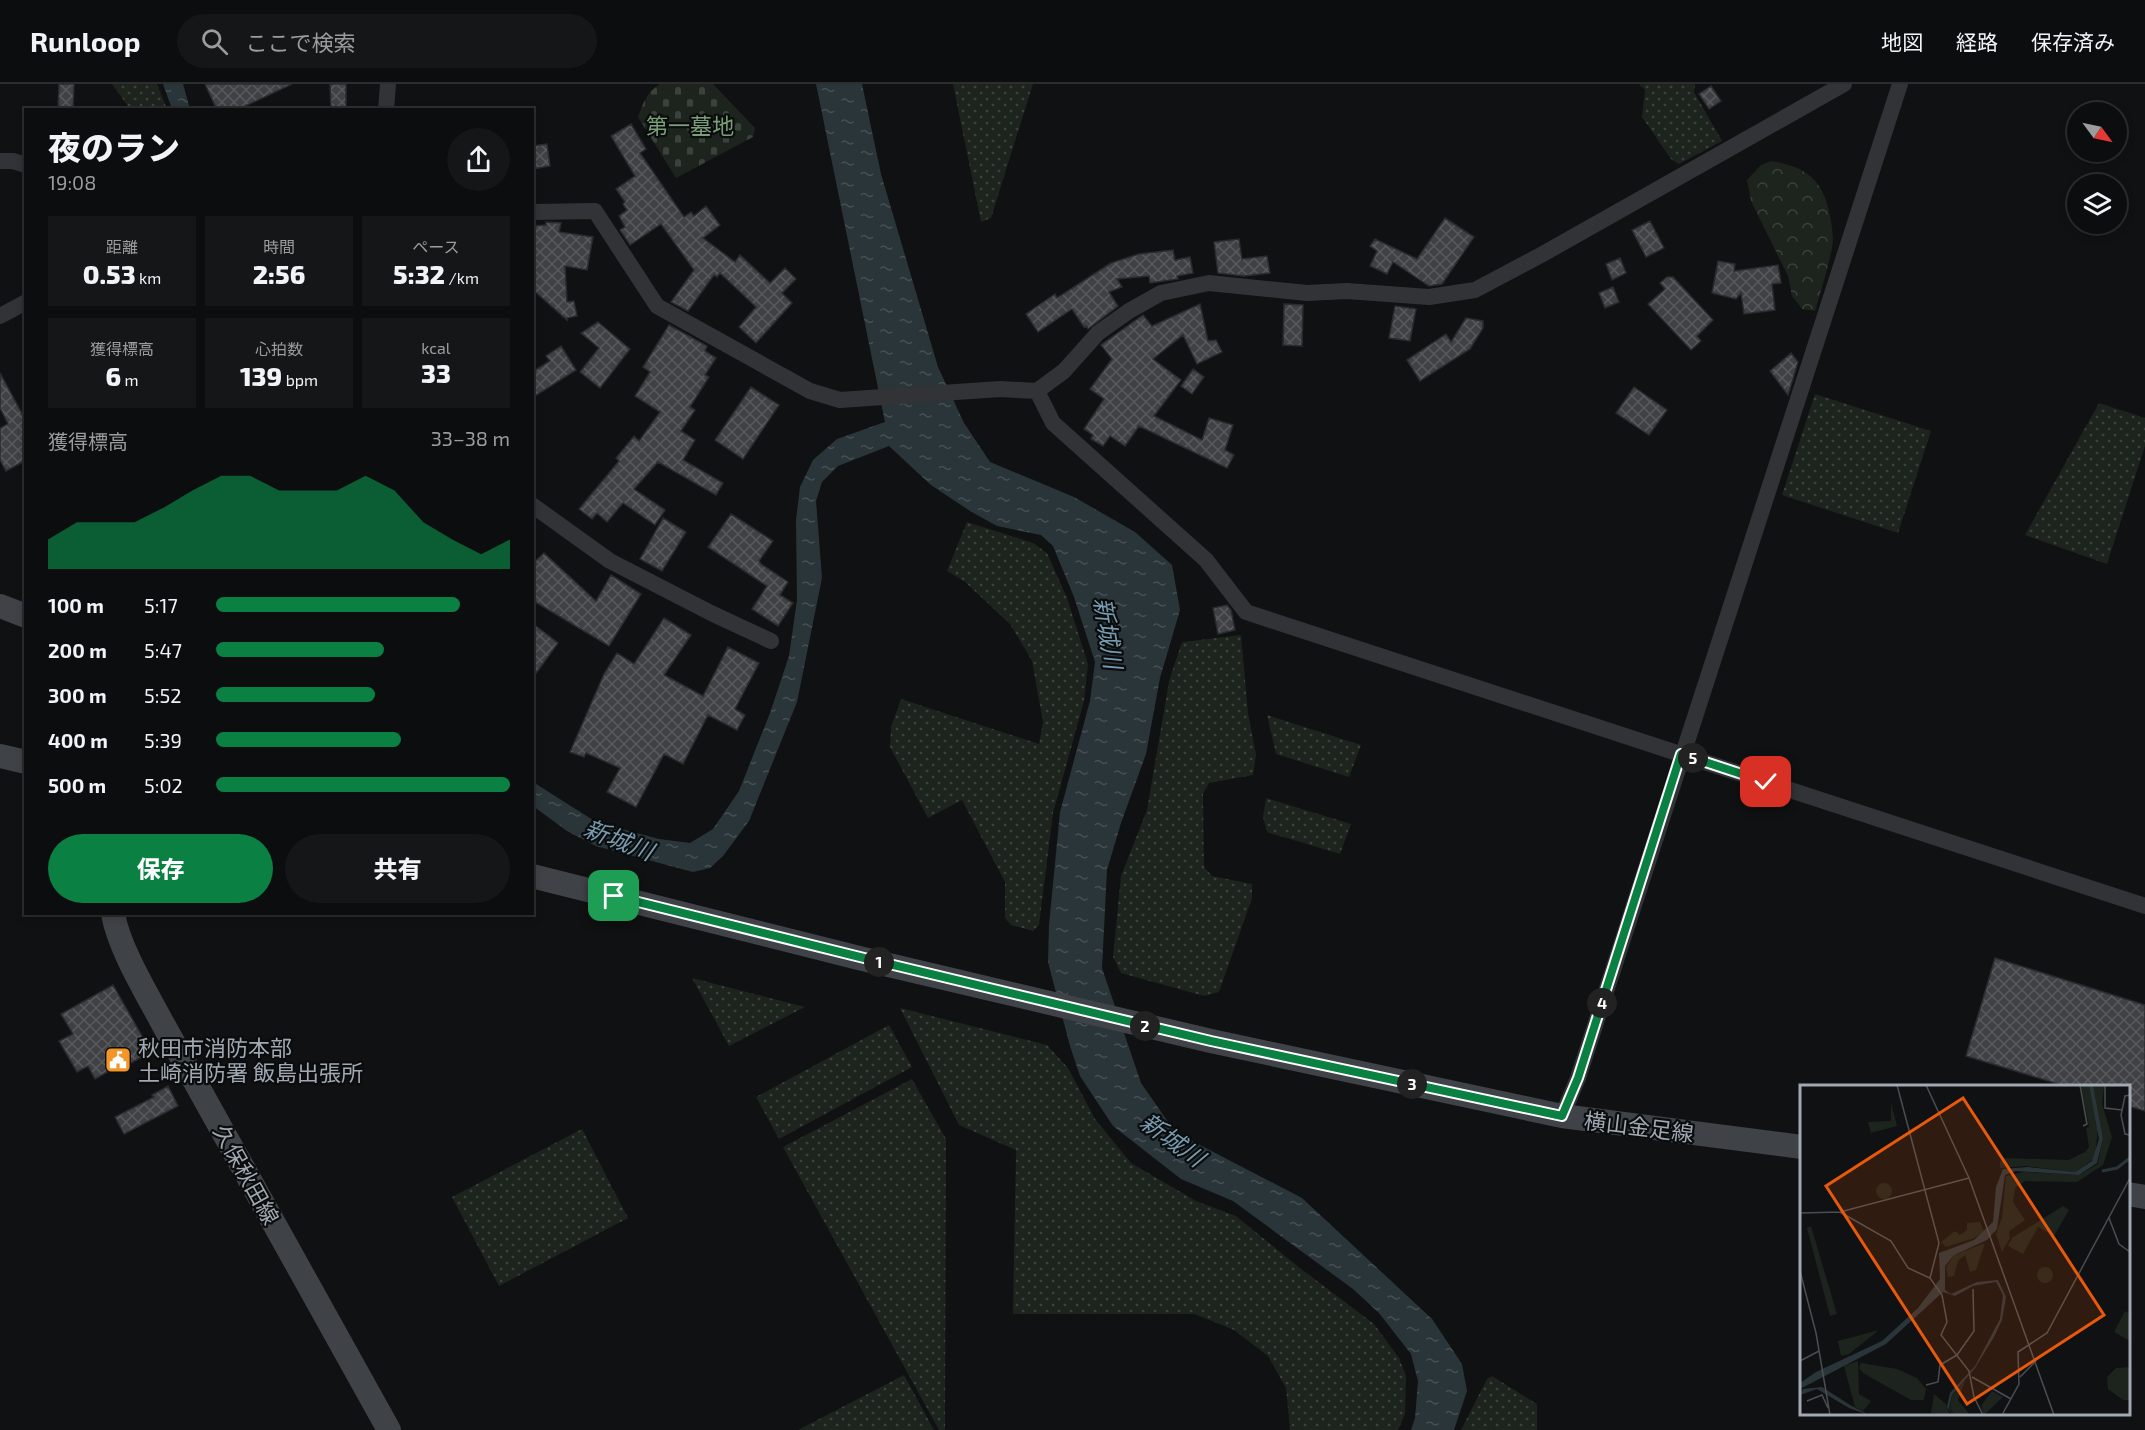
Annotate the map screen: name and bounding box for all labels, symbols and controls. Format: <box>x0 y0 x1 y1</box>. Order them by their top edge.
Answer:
search box <box>177 14 597 68</box>
text: Runloop <box>30 24 141 58</box>
icon: search <box>198 25 231 58</box>
text: ここで検索 <box>246 29 356 55</box>
text: 地図 <box>1881 29 1923 54</box>
text: 経路 <box>1956 29 1998 54</box>
text: 保存済み <box>2031 29 2115 54</box>
north arrow <box>2067 102 2127 162</box>
map controls <box>2067 102 2127 234</box>
park label: 第一墓地 <box>646 112 734 138</box>
text: 夜のラン <box>48 127 180 167</box>
button: share <box>447 128 510 191</box>
text: 19:08 <box>48 170 96 194</box>
button: layers <box>2067 174 2127 234</box>
text: 距離 <box>106 237 138 256</box>
text: 時間 <box>263 237 295 256</box>
text: ペース <box>412 237 460 256</box>
text: 0.53 <box>83 258 136 289</box>
text: 2:56 <box>253 258 305 289</box>
text: 5:32 <box>393 258 445 289</box>
text: km <box>136 268 161 287</box>
text: /km <box>445 268 479 287</box>
text: kcal <box>421 338 451 357</box>
text: 獲得標高 <box>90 339 154 358</box>
text: 心拍数 <box>255 339 303 358</box>
text: 33 <box>421 357 451 388</box>
text: 6 <box>105 360 121 391</box>
text: 139 <box>240 360 282 391</box>
text: m <box>121 370 139 389</box>
text: bpm <box>282 370 318 389</box>
text: 33–38 m <box>431 426 510 450</box>
text: 獲得標高 <box>48 429 128 453</box>
text: 100 m <box>48 593 104 617</box>
text: 5:17 <box>144 593 178 617</box>
water label: 新城川 <box>1089 595 1129 674</box>
text: 200 m <box>48 638 107 662</box>
text: 5:47 <box>144 638 182 662</box>
text: 300 m <box>48 683 107 707</box>
text: 5:52 <box>144 683 181 707</box>
text: 400 m <box>48 728 108 752</box>
text: 5:39 <box>144 728 182 752</box>
pin: 5 <box>1678 743 1708 773</box>
text: 5 <box>1689 748 1697 767</box>
pin <box>1740 756 1791 807</box>
icon: check <box>1749 765 1782 798</box>
text: 500 m <box>48 773 106 797</box>
text: 5:02 <box>144 773 183 797</box>
water label: 新城川 <box>580 813 661 867</box>
button: 保存 <box>48 834 273 903</box>
button: 共有 <box>285 834 510 903</box>
pin <box>588 870 639 921</box>
icon: arrive <box>597 879 630 912</box>
pin: 1 <box>864 947 894 977</box>
text: 1 <box>876 952 882 971</box>
pin: 4 <box>1587 988 1617 1018</box>
text: 4 <box>1597 993 1607 1012</box>
pin: 2 <box>1130 1011 1160 1041</box>
text: 2 <box>1140 1016 1150 1035</box>
place label: 秋田市消防本部 土崎消防署 飯島出張所 <box>138 1034 363 1085</box>
public building icon: 秋田市消防本部 土崎消防署 飯島出張所 <box>103 1045 133 1075</box>
pin: 3 <box>1397 1069 1427 1099</box>
text: 3 <box>1407 1074 1417 1093</box>
inset map <box>1800 1085 2130 1415</box>
water label: 新城川 <box>1135 1106 1213 1174</box>
street label: 横山金足線 <box>1583 1106 1695 1146</box>
street label: 久保秋田線 <box>209 1120 285 1228</box>

